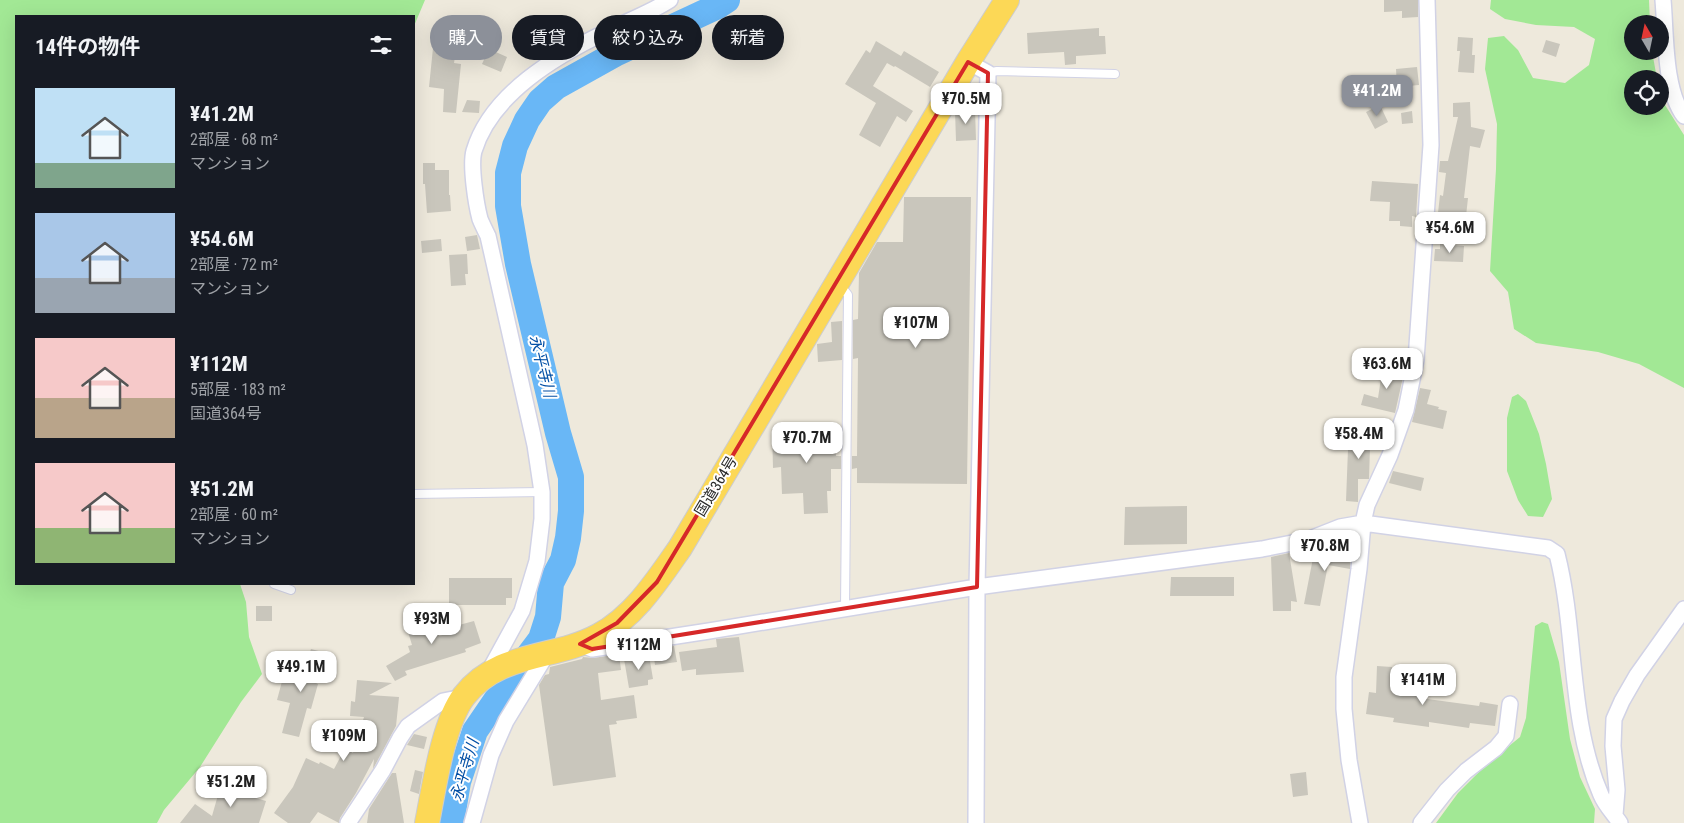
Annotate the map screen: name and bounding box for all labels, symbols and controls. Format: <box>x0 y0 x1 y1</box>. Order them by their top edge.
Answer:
chip: 購入 <box>430 15 502 60</box>
chip: 賃貸 <box>512 15 584 60</box>
chip: 絞り込み <box>594 15 702 60</box>
chip: 新着 <box>712 15 784 60</box>
north arrow <box>1624 15 1669 60</box>
map controls <box>1624 15 1669 115</box>
icon: filters <box>367 31 395 59</box>
text: 14件の物件 <box>35 35 140 59</box>
button: locate <box>1624 70 1669 115</box>
pin: ¥41.2M <box>1336 74 1418 117</box>
text: ¥41.2M <box>1353 81 1401 100</box>
pin: ¥70.5M <box>925 82 1007 125</box>
text: ¥70.5M <box>942 89 990 108</box>
text: ¥41.2M <box>190 102 254 126</box>
icon: home <box>75 108 135 168</box>
text: 2部屋 · 68 m² <box>190 130 278 149</box>
text: マンション <box>190 154 270 173</box>
pin: ¥54.6M <box>1409 212 1491 254</box>
text: ¥54.6M <box>1426 218 1474 237</box>
text: ¥54.6M <box>190 227 254 251</box>
icon: home <box>75 233 135 293</box>
text: 2部屋 · 72 m² <box>190 255 278 274</box>
text: マンション <box>190 279 270 298</box>
pin: ¥107M <box>881 306 951 349</box>
text: ¥107M <box>894 313 938 332</box>
water label: 永平寺川 <box>526 333 560 401</box>
pin: ¥63.6M <box>1346 348 1428 390</box>
text: ¥112M <box>190 352 248 376</box>
text: ¥63.6M <box>1363 354 1411 373</box>
icon: home <box>75 358 135 418</box>
text: 5部屋 · 183 m² <box>190 380 286 399</box>
text: 国道364号 <box>190 404 262 423</box>
pin: ¥58.4M <box>1318 418 1400 460</box>
pin: ¥70.7M <box>766 422 848 464</box>
text: ¥58.4M <box>1335 424 1383 443</box>
text: ¥70.7M <box>783 428 831 447</box>
street label: 国道364号 <box>691 453 741 519</box>
text: ¥51.2M <box>190 477 254 501</box>
icon: home <box>75 483 135 543</box>
text: 2部屋 · 60 m² <box>190 505 278 524</box>
text: マンション <box>190 529 270 548</box>
pin: ¥70.8M <box>1284 530 1366 572</box>
text: ¥70.8M <box>1301 536 1349 555</box>
pin: ¥93M <box>402 602 462 645</box>
text: ¥93M <box>414 609 450 628</box>
pin: ¥112M <box>604 628 674 671</box>
text: ¥112M <box>617 635 661 654</box>
pin: ¥49.1M <box>260 650 342 693</box>
text: ¥49.1M <box>277 657 325 676</box>
pin: ¥141M <box>1388 664 1458 706</box>
text: ¥141M <box>1401 670 1445 689</box>
pin: ¥109M <box>309 720 379 762</box>
text: ¥109M <box>322 726 366 745</box>
water label: 永平寺川 <box>447 735 483 804</box>
pin: ¥51.2M <box>190 766 272 808</box>
text: ¥51.2M <box>207 772 255 791</box>

